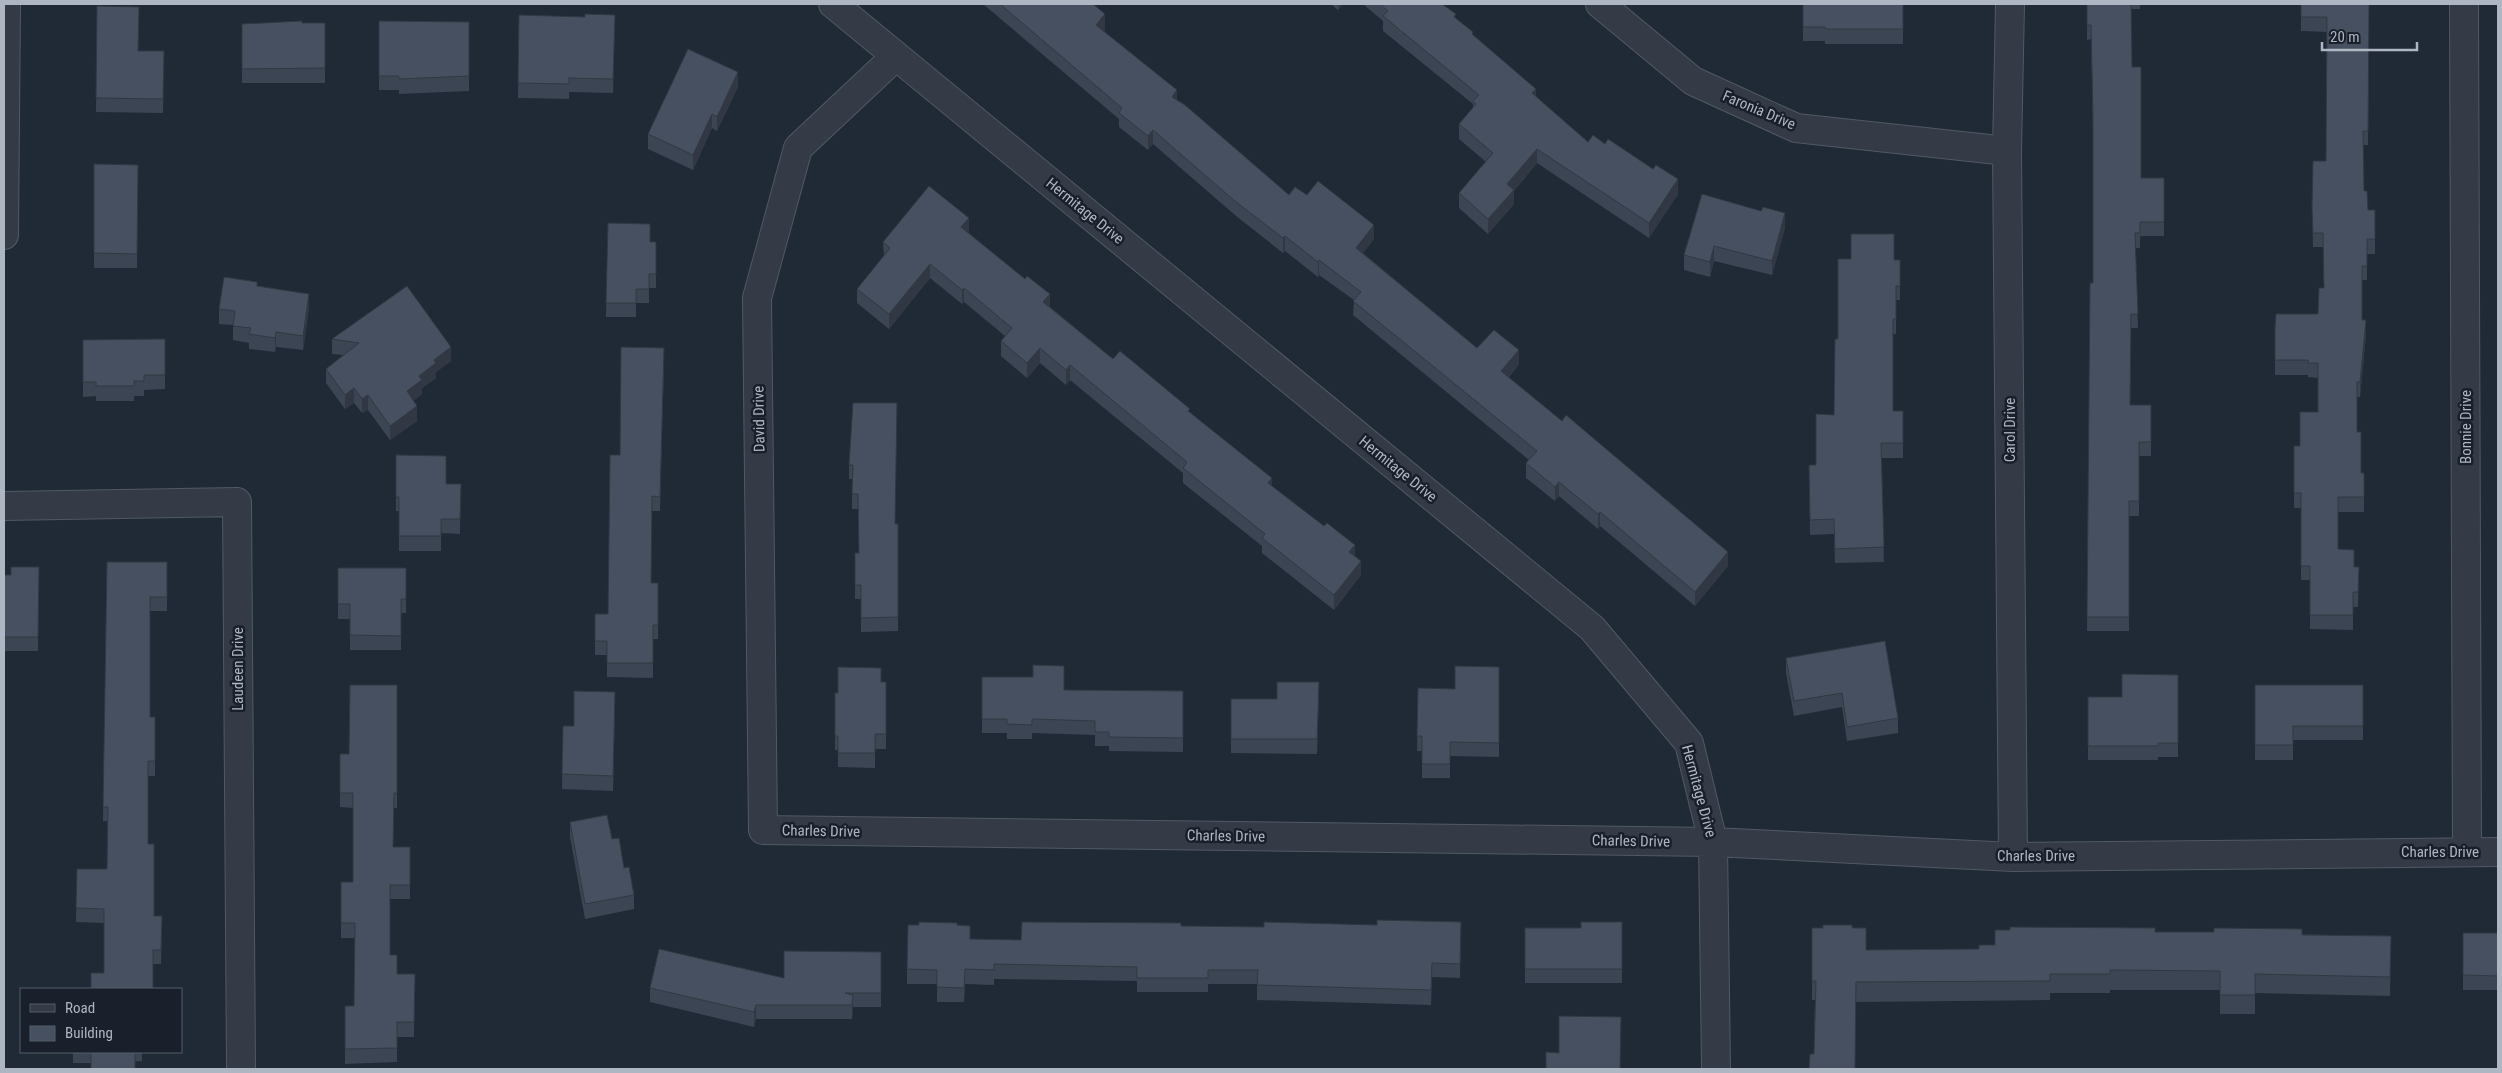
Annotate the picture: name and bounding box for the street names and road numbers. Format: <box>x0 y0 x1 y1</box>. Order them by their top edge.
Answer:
street label: Faronia Drive <box>1720 87 1798 133</box>
street label: Hermitage Drive <box>1042 174 1128 248</box>
street label: David Drive <box>749 386 769 452</box>
street label: Bonnie Drive <box>2457 390 2475 464</box>
street label: Carol Drive <box>2001 398 2019 462</box>
street label: Hermitage Drive <box>1355 432 1441 506</box>
street label: Laudeen Drive <box>229 627 247 711</box>
street label: Hermitage Drive <box>1678 743 1720 839</box>
street label: Charles Drive <box>782 821 860 841</box>
street label: Charles Drive <box>1187 826 1265 846</box>
street label: Charles Drive <box>1592 831 1670 851</box>
street label: Charles Drive <box>2401 843 2479 861</box>
street label: Charles Drive <box>1997 847 2075 865</box>

